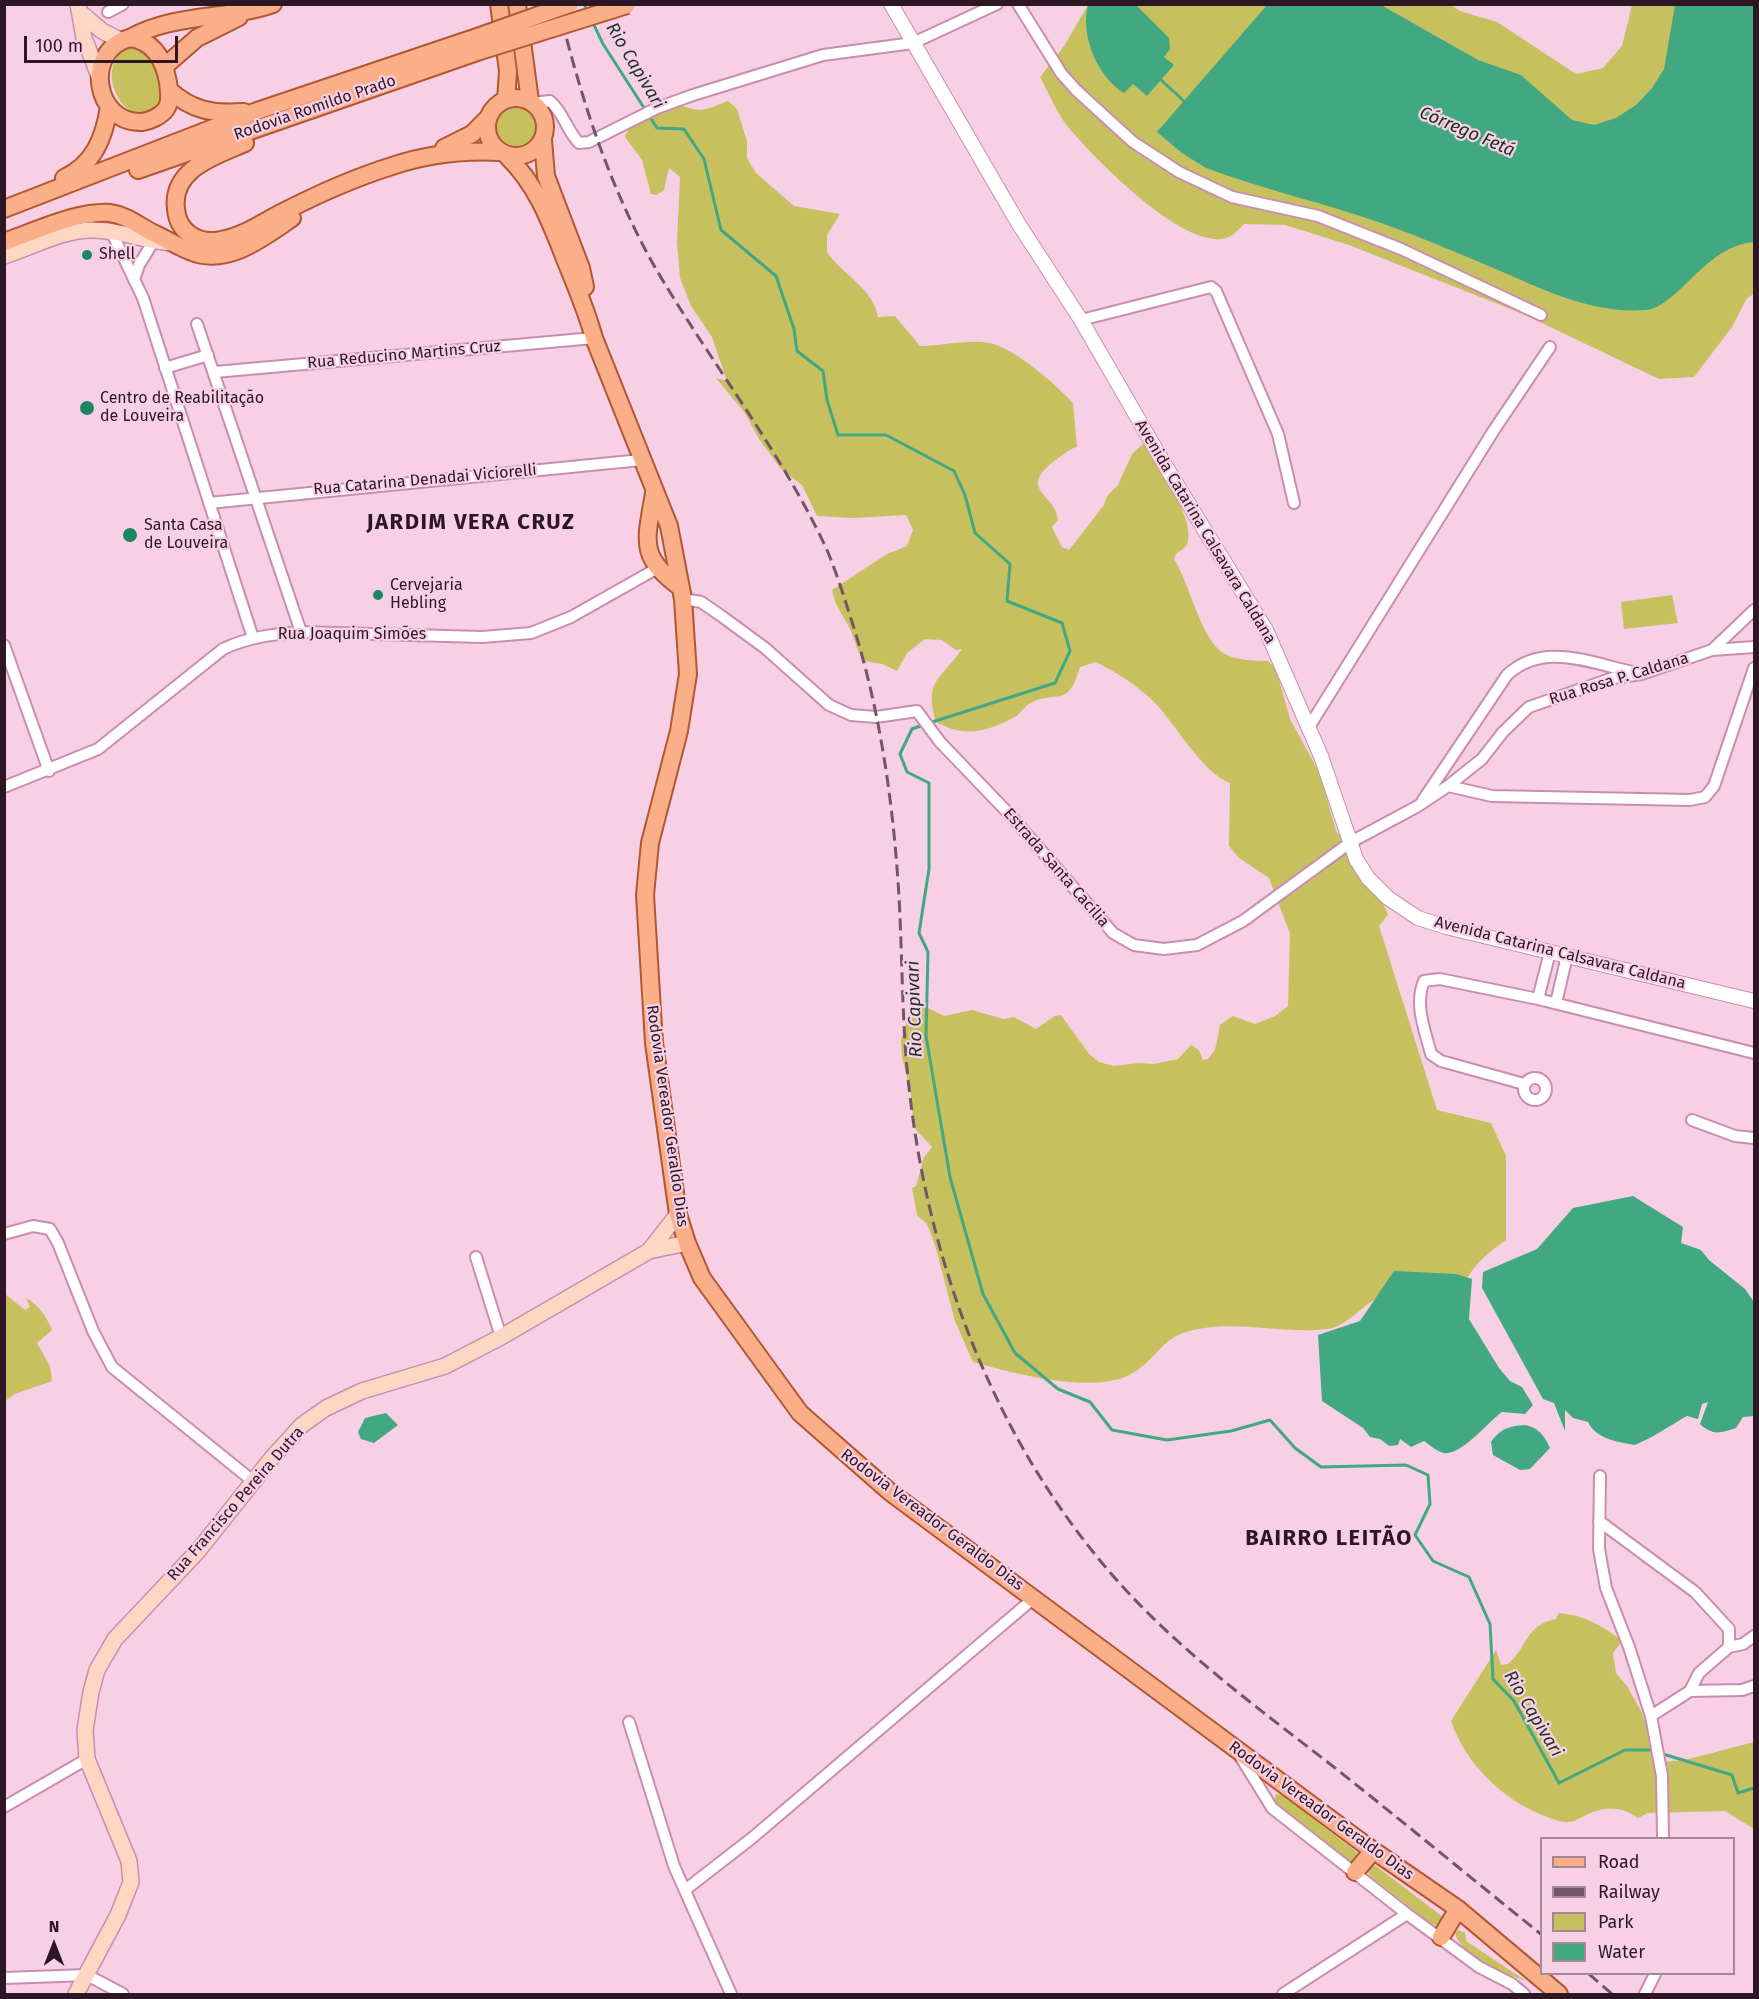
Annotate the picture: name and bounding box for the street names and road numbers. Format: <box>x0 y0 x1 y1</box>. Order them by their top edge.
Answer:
street label: Rodovia Romildo Prado <box>232 71 398 145</box>
street label: Rua Reducino Martins Cruz <box>307 337 501 373</box>
street label: Avenida Catarina Calsavara Caldana <box>1130 416 1280 648</box>
street label: Rua Catarina Denadai Viciorelli <box>313 461 537 499</box>
street label: Rua Joaquim Simões <box>278 625 426 645</box>
street label: Rua Rosa P. Caldana <box>1547 649 1691 709</box>
street label: Estrada Santa Cacília <box>999 804 1113 932</box>
street label: Avenida Catarina Calsavara Caldana <box>1433 912 1687 994</box>
street label: Rodovia Vereador Geraldo Dias <box>642 1004 692 1228</box>
street label: Rua Francisco Pereira Dutra <box>164 1423 308 1585</box>
street label: Rodovia Vereador Geraldo Dias <box>837 1445 1027 1595</box>
street label: Rodovia Vereador Geraldo Dias <box>1225 1737 1417 1885</box>

